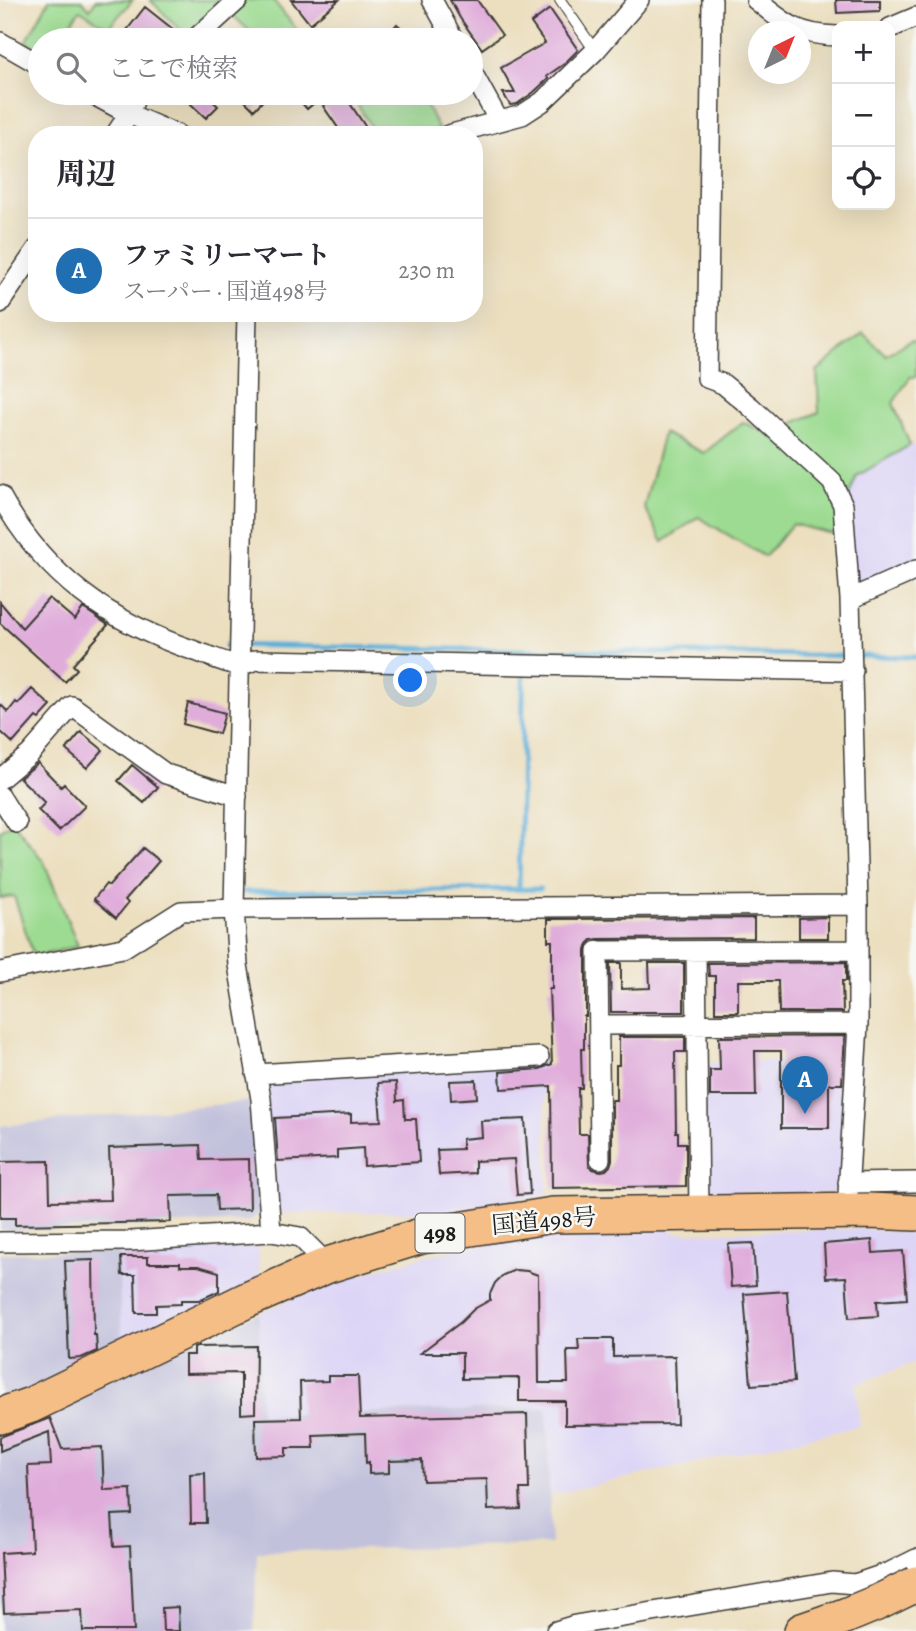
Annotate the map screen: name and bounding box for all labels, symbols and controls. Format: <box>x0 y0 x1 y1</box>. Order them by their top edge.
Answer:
north arrow <box>748 21 811 84</box>
map controls <box>832 21 895 210</box>
button: + <box>832 21 895 84</box>
search box <box>28 28 483 105</box>
icon: search <box>52 48 90 86</box>
text: ここで検索 <box>108 51 238 86</box>
button: − <box>832 84 895 147</box>
button: locate <box>832 147 895 210</box>
text: 周辺 <box>56 154 116 194</box>
text: ファミリーマート <box>123 238 330 273</box>
text: A <box>72 255 86 286</box>
text: 230 m <box>399 255 455 286</box>
text: スーパー · 国道498号 <box>123 276 327 307</box>
your location <box>393 663 427 697</box>
pin: A <box>782 1056 828 1114</box>
street label: 国道498号 <box>490 1200 598 1242</box>
road number: 498 <box>416 1214 464 1252</box>

